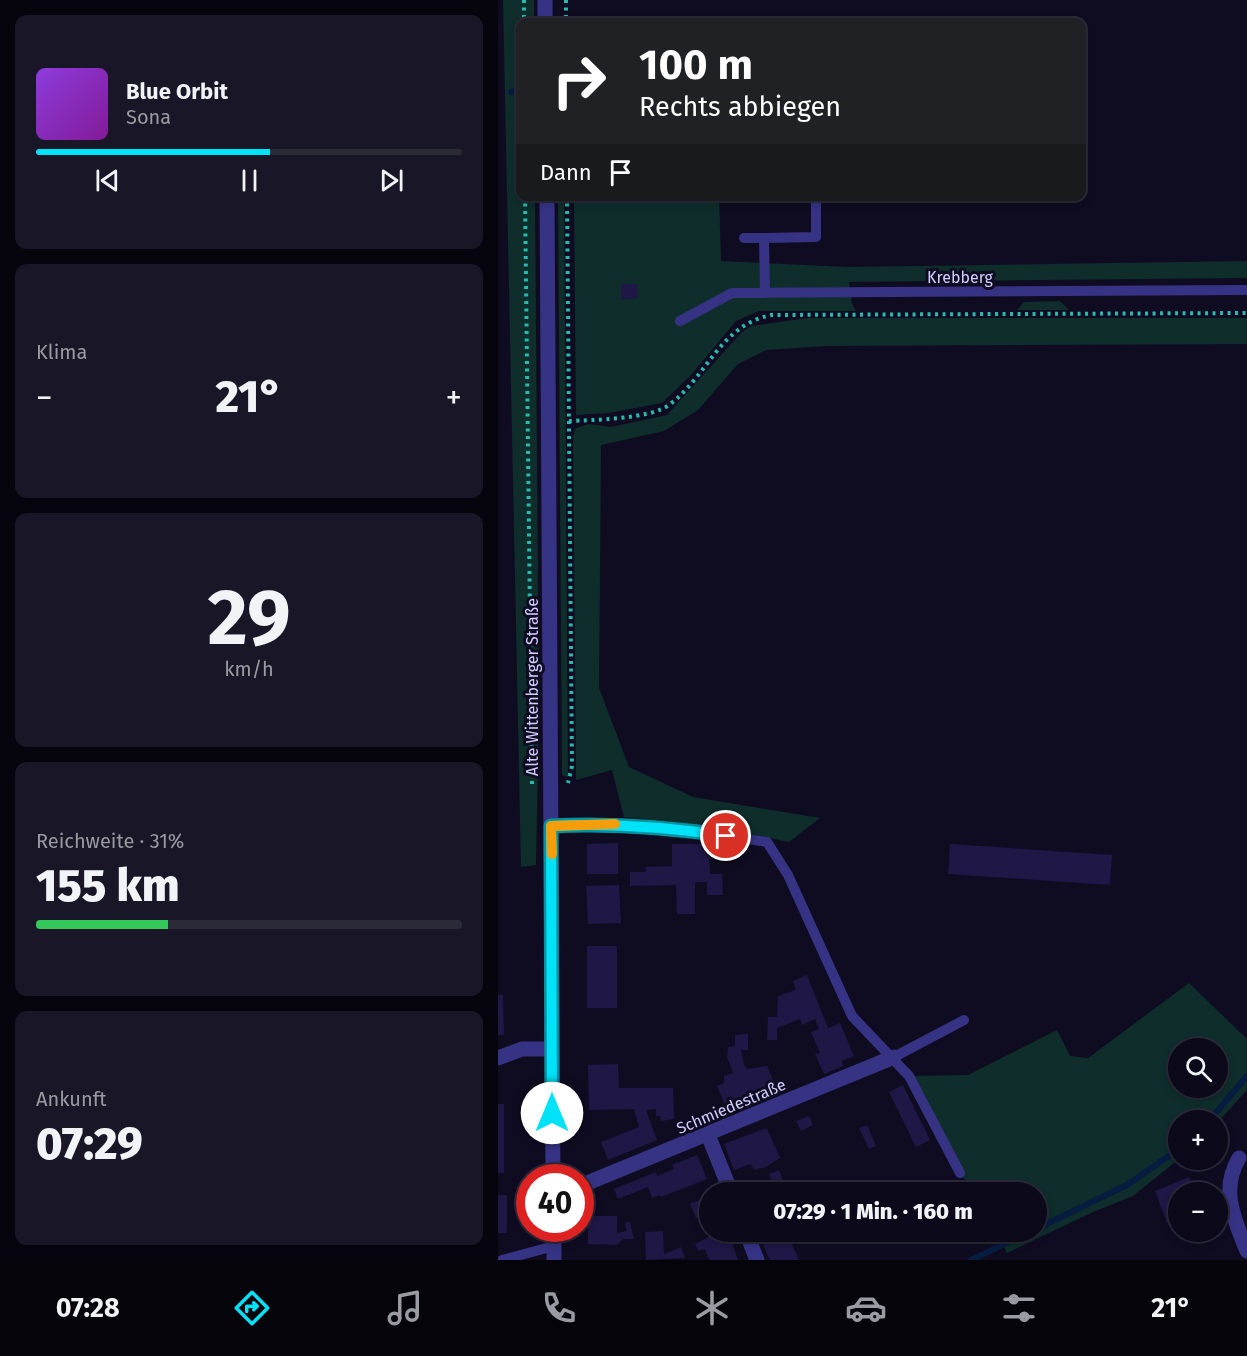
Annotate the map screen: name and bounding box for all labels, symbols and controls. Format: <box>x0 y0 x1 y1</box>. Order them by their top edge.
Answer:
text: 100 m <box>639 40 753 90</box>
icon: right <box>540 42 618 120</box>
text: Blue Orbit <box>126 78 228 105</box>
text: Rechts abbiegen <box>639 91 841 123</box>
text: Sona <box>126 105 171 129</box>
icon: arrive <box>604 156 637 189</box>
text: Dann <box>540 159 592 186</box>
icon: previous <box>91 164 124 197</box>
icon: pause <box>233 164 266 197</box>
icon: next <box>375 164 408 197</box>
street label: Krebberg <box>927 268 994 287</box>
text: Klima <box>36 340 87 364</box>
text: 21° <box>215 370 283 424</box>
text: − <box>36 378 53 418</box>
text: + <box>446 378 462 418</box>
text: 29 <box>207 571 291 665</box>
street label: Alte Wittenberger Straße <box>523 598 542 776</box>
text: km/h <box>224 657 274 681</box>
pin <box>700 810 751 861</box>
icon: arrive <box>709 819 742 852</box>
text: Reichweite · 31% <box>36 829 184 853</box>
text: 155 km <box>36 859 180 913</box>
map controls <box>1168 1038 1228 1242</box>
button: search <box>1168 1038 1228 1098</box>
street label: Schmiedestraße <box>674 1075 789 1138</box>
position arrow <box>520 1081 584 1145</box>
text: Ankunft <box>36 1087 107 1111</box>
button: + <box>1168 1110 1228 1170</box>
text: 07:29 <box>36 1117 143 1171</box>
speed limit sign: 40 <box>516 1164 594 1242</box>
button: − <box>1168 1182 1228 1242</box>
text: 07:29 · 1 Min. · 160 m <box>773 1198 973 1225</box>
icon: directions <box>231 1287 273 1329</box>
icon: music <box>384 1287 426 1329</box>
icon: phone <box>538 1287 580 1329</box>
icon: climate <box>691 1287 733 1329</box>
icon: car <box>845 1287 887 1329</box>
icon: filters <box>998 1287 1040 1329</box>
text: 07:28 <box>56 1292 120 1324</box>
text: 21° <box>1151 1292 1191 1324</box>

